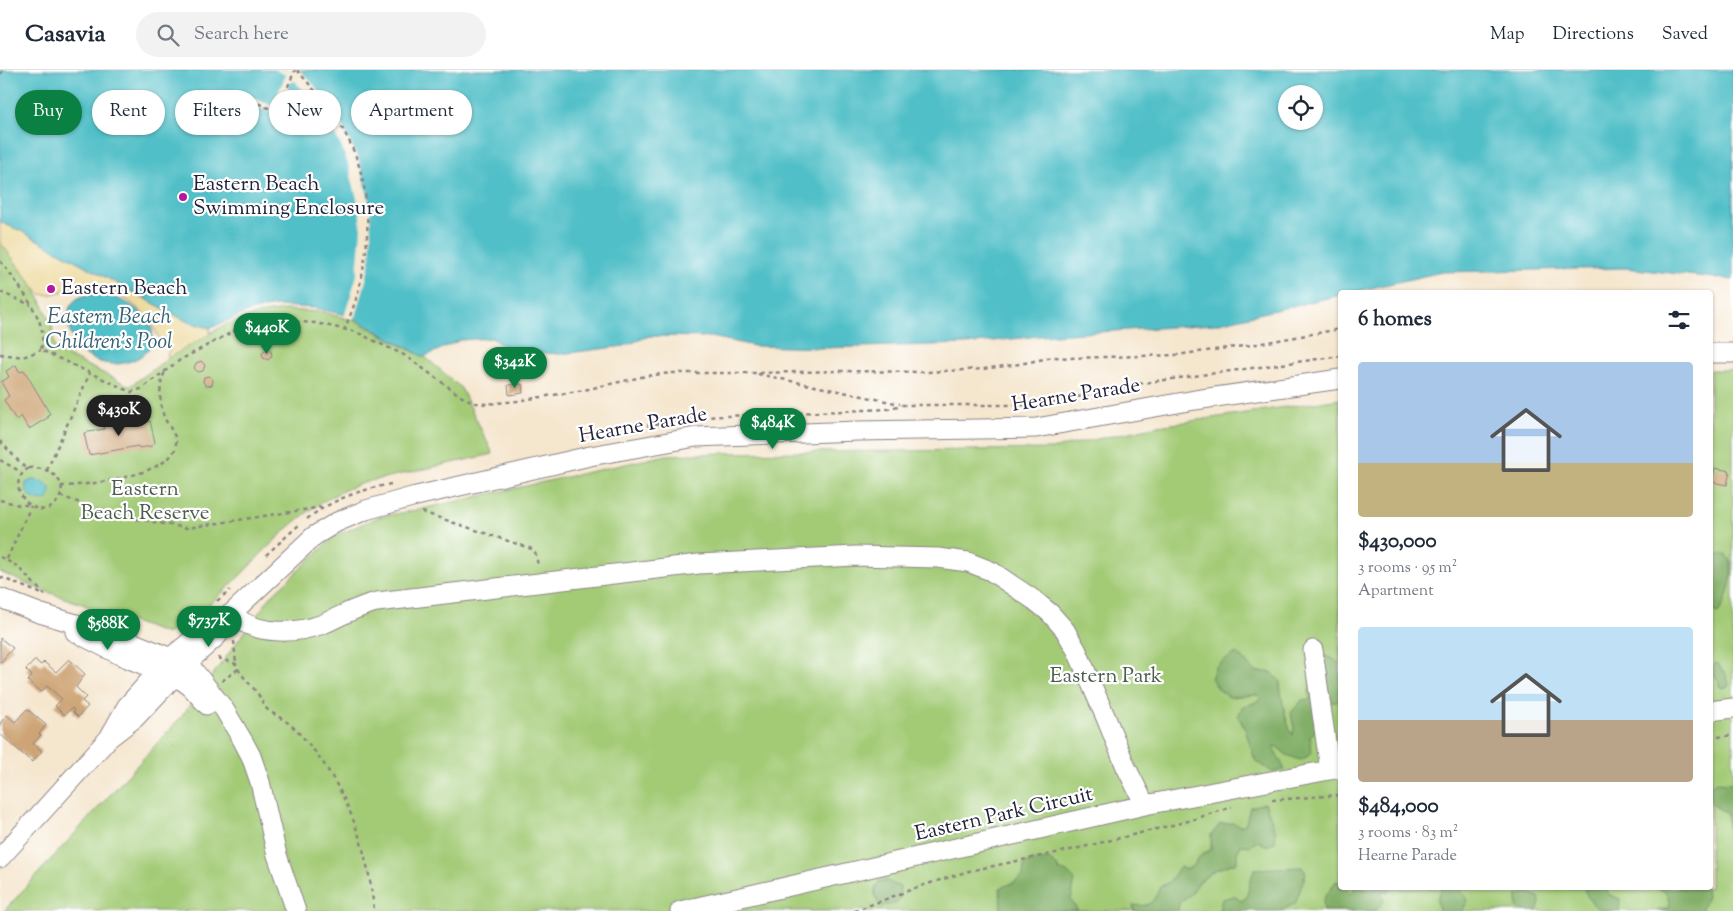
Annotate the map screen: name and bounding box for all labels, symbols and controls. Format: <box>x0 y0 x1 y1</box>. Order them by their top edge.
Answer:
search box <box>136 12 486 57</box>
text: Casavia <box>25 18 106 52</box>
icon: search <box>154 21 182 49</box>
text: Search here <box>194 21 289 48</box>
text: Map <box>1490 22 1525 48</box>
text: Directions <box>1553 22 1634 48</box>
text: Saved <box>1662 22 1708 48</box>
map controls <box>1278 85 1323 130</box>
button: locate <box>1278 85 1323 130</box>
chip: Buy <box>15 90 82 135</box>
chip: Rent <box>92 90 165 135</box>
chip: Filters <box>175 90 259 135</box>
chip: New <box>269 90 341 135</box>
chip: Apartment <box>351 90 472 135</box>
place label: Eastern Beach Swimming Enclosure <box>193 170 384 224</box>
marker: Eastern Beach Swimming Enclosure <box>177 191 189 203</box>
place label: Eastern Beach <box>61 274 187 304</box>
marker: Eastern Beach <box>45 283 57 295</box>
water label: Eastern Beach Children's Pool <box>45 302 173 359</box>
text: 6 homes <box>1358 305 1432 335</box>
icon: filters <box>1665 306 1693 334</box>
pin: $440K <box>232 312 302 355</box>
text: $440K <box>245 317 289 340</box>
pin: $342K <box>480 346 550 389</box>
text: $342K <box>494 351 536 374</box>
street label: Hearne Parade <box>1010 371 1142 421</box>
pin: $430K <box>84 394 154 437</box>
icon: home <box>1481 395 1571 485</box>
text: $430K <box>98 399 140 422</box>
street label: Hearne Parade <box>576 400 710 452</box>
pin: $484K <box>738 408 808 450</box>
text: $484K <box>751 412 795 435</box>
park label: Eastern Beach Reserve <box>81 475 209 529</box>
text: $430,000 <box>1358 527 1437 557</box>
text: 3 rooms · 95 m² <box>1358 557 1457 580</box>
text: Apartment <box>1358 580 1434 603</box>
pin: $737K <box>174 606 244 648</box>
pin: $588K <box>73 608 143 651</box>
text: $737K <box>188 610 230 633</box>
text: $588K <box>87 613 129 636</box>
icon: home <box>1481 660 1571 750</box>
park label: Eastern Park <box>1050 662 1163 692</box>
street label: Eastern Park Circuit <box>912 780 1096 850</box>
text: $484,000 <box>1358 792 1439 822</box>
text: 3 rooms · 83 m² <box>1358 822 1458 845</box>
text: Hearne Parade <box>1358 845 1457 868</box>

